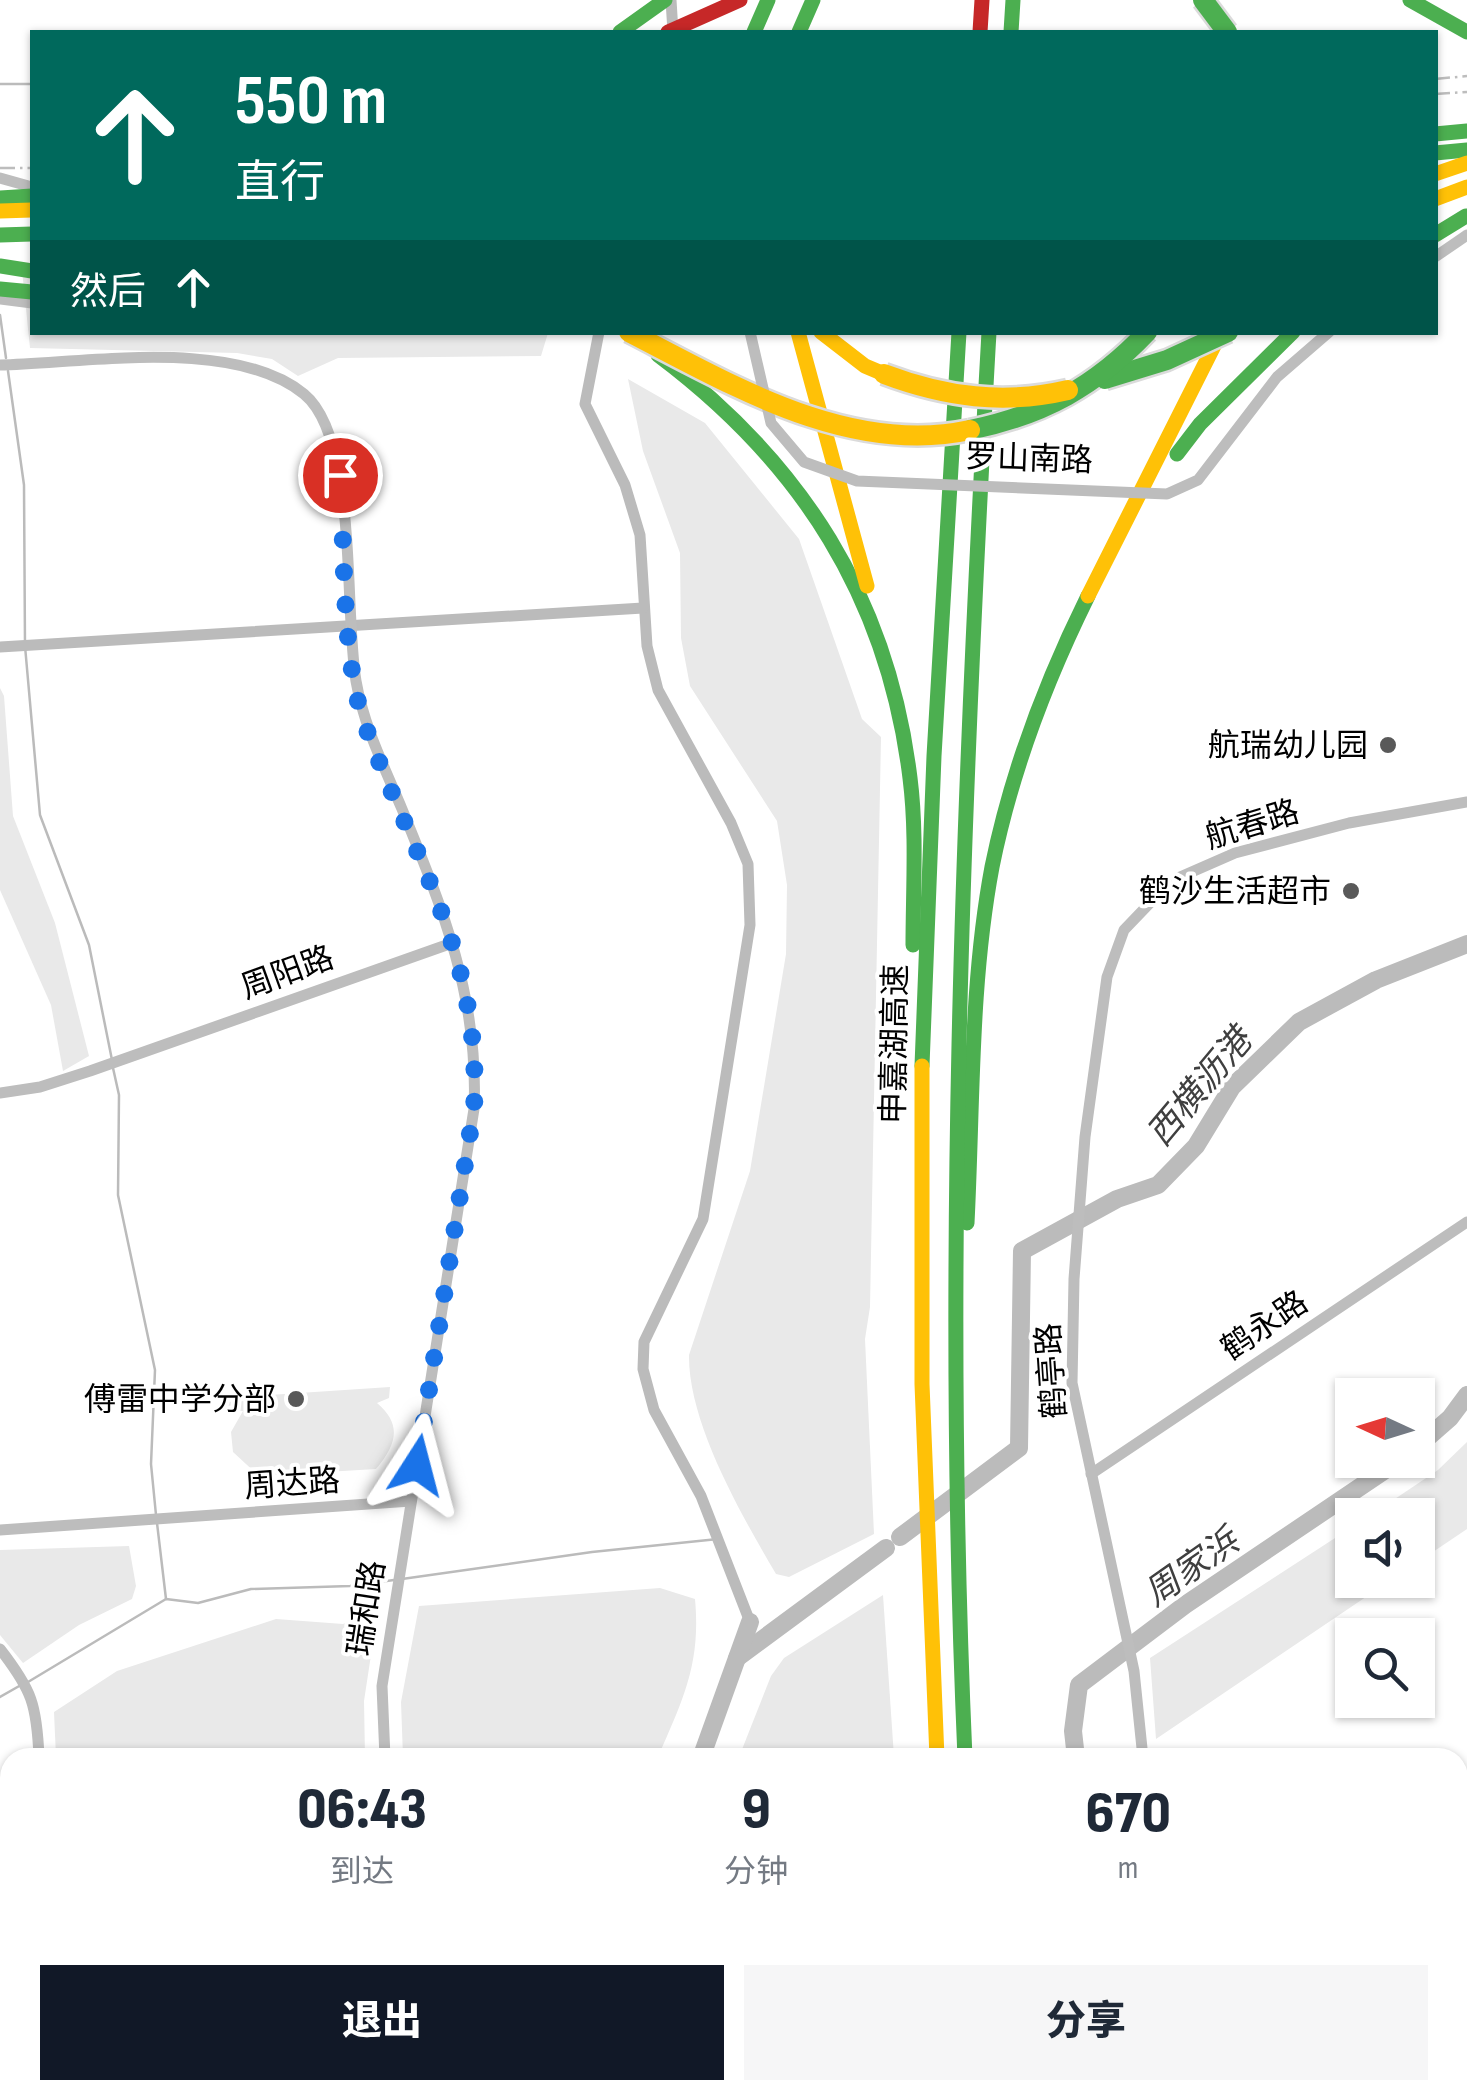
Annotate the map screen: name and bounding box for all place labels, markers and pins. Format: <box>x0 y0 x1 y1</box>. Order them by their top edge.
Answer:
pin <box>298 433 383 518</box>
place label: 航瑞幼儿园 <box>1208 727 1368 766</box>
marker: 航瑞幼儿园 <box>1377 734 1399 756</box>
place label: 鹤沙生活超市 <box>1139 873 1331 912</box>
marker: 鹤沙生活超市 <box>1340 880 1362 902</box>
place label: 傅雷中学分部 <box>84 1381 276 1420</box>
marker: 傅雷中学分部 <box>285 1388 307 1410</box>

